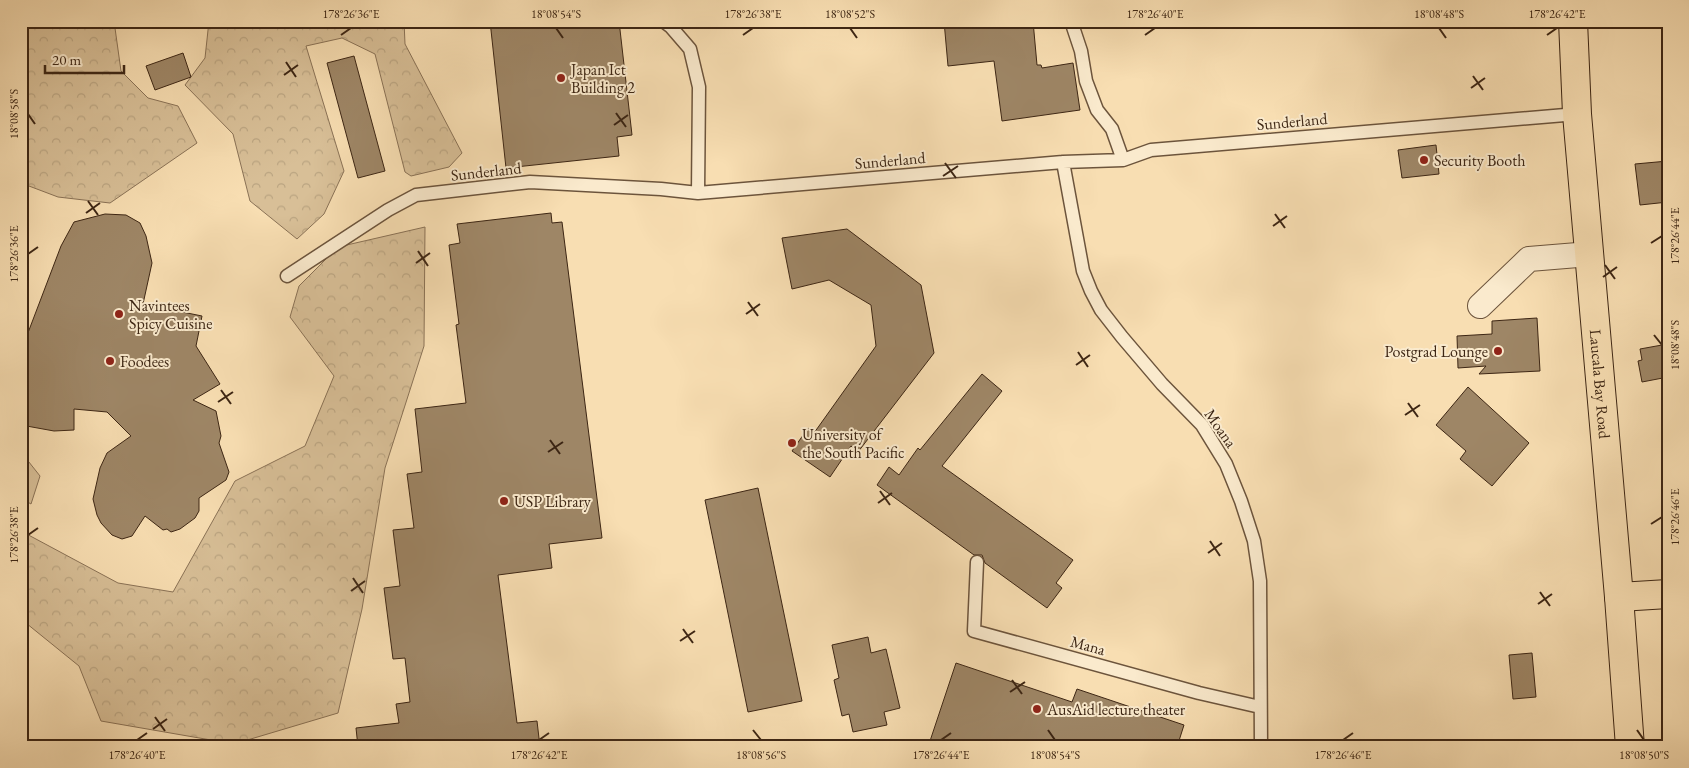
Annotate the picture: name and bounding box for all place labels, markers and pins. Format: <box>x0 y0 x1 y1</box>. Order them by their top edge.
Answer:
place label: Japan Ict Building 2 <box>569 59 635 98</box>
marker: Japan Ict Building 2 <box>555 72 567 84</box>
place label: Security Booth <box>1434 150 1525 171</box>
marker: Security Booth <box>1418 154 1430 166</box>
place label: Navintees Spicy Cuisine <box>129 295 213 334</box>
marker: Navintees Spicy Cuisine <box>113 308 125 320</box>
place label: Postgrad Lounge <box>1385 341 1488 362</box>
marker: Postgrad Lounge <box>1492 345 1504 357</box>
place label: Foodees <box>120 351 169 372</box>
marker: Foodees <box>104 355 116 367</box>
place label: University of the South Pacific <box>802 424 905 463</box>
marker: University of the South Pacific <box>786 437 798 449</box>
place label: USP Library <box>514 491 592 512</box>
marker: USP Library <box>498 495 510 507</box>
place label: AusAid lecture theater <box>1046 699 1186 720</box>
marker: AusAid lecture theater <box>1031 703 1043 715</box>

